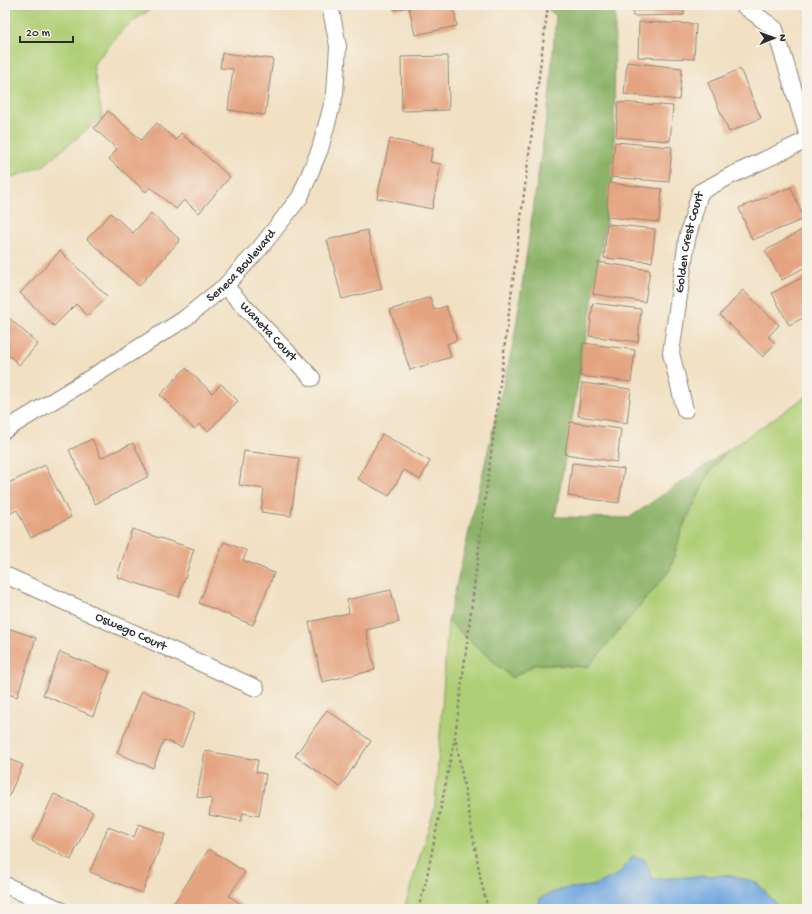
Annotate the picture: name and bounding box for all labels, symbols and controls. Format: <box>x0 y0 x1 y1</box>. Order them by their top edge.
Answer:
scale bar <box>20 18 73 44</box>
north arrow <box>754 18 794 58</box>
text: 20 m <box>26 27 51 41</box>
text: N <box>776 34 788 42</box>
street label: Golden Crest Court <box>672 189 708 294</box>
street label: Seneca Boulevard <box>203 225 280 305</box>
street label: Waneta Court <box>237 299 301 366</box>
street label: Oswego Court <box>93 609 170 655</box>

